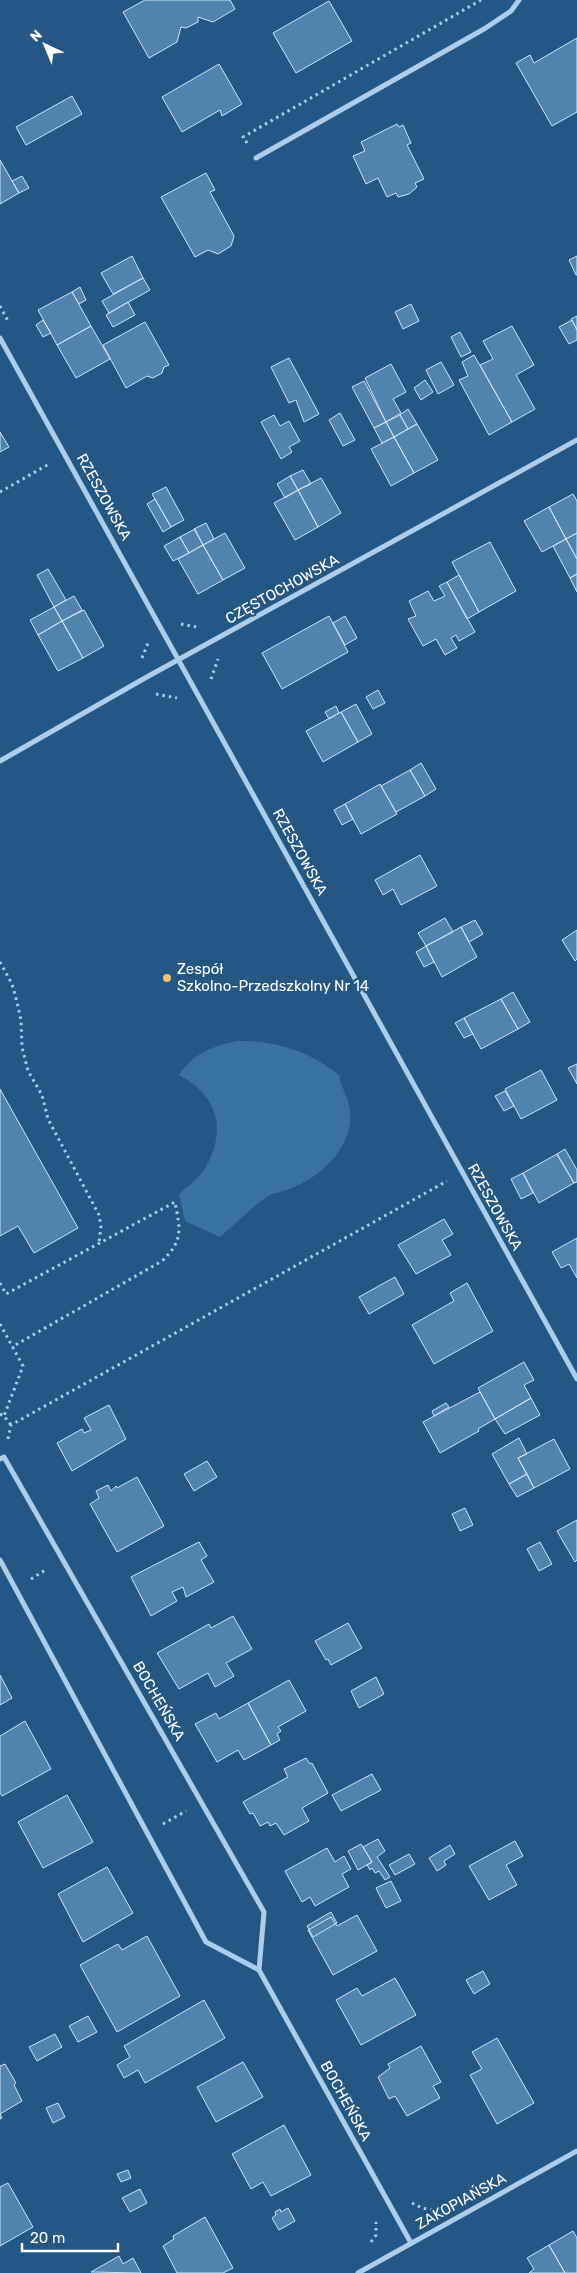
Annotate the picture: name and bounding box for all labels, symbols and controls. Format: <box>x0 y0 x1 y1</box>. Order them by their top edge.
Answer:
north arrow <box>20 20 70 70</box>
text: N <box>27 26 46 46</box>
street label: RZESZOWSKA <box>73 450 135 544</box>
street label: CZĘSTOCHOWSKA <box>222 550 342 628</box>
street label: RZESZOWSKA <box>269 805 331 899</box>
place label: Zespół Szkolno-Przedszkolny Nr 14 <box>177 960 369 995</box>
marker: Zespół Szkolno-Przedszkolny Nr 14 <box>161 972 173 984</box>
street label: RZESZOWSKA <box>464 1160 526 1254</box>
street label: BOCHEŃSKA <box>129 1658 189 1744</box>
street label: BOCHEŃSKA <box>317 2058 375 2144</box>
street label: ZAKOPIAŃSKA <box>413 2169 509 2233</box>
scale bar <box>22 2220 119 2252</box>
text: 20 m <box>30 2229 65 2247</box>

